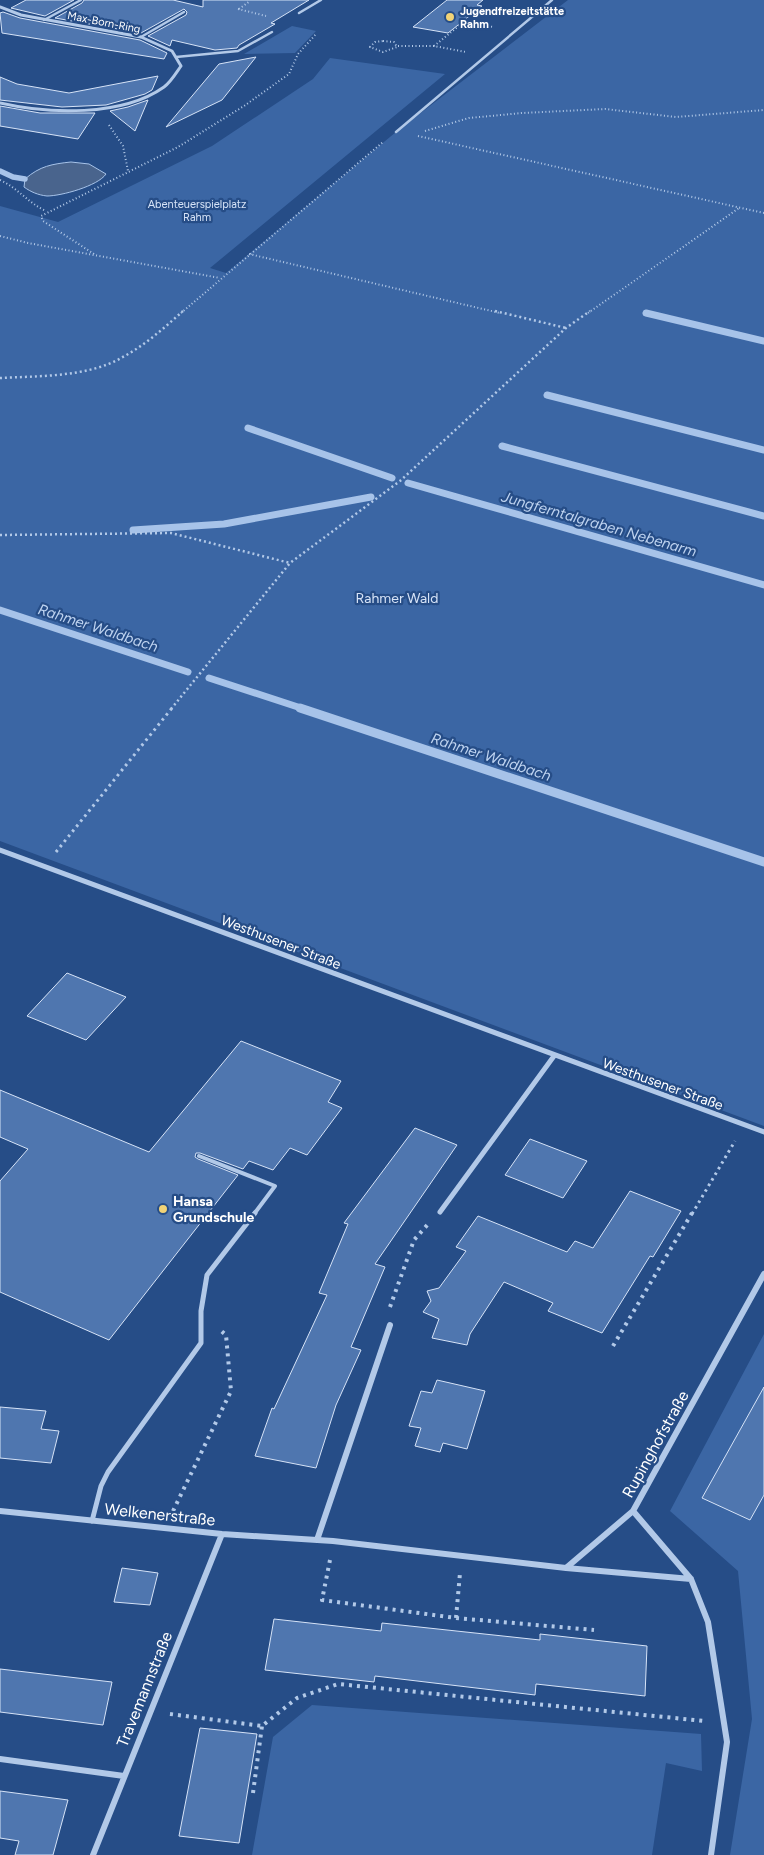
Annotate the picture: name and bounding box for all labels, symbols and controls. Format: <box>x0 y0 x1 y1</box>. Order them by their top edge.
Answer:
place label: Jugendfreizeitstätte Rahm <box>460 5 564 31</box>
street label: Max-Born-Ring <box>66 9 142 36</box>
marker: Jugendfreizeitstätte Rahm <box>444 11 456 23</box>
park label: Abenteuerspielplatz Rahm <box>148 198 246 224</box>
water label: Jungferntalgraben Nebenarm <box>498 487 699 561</box>
park label: Rahmer Wald <box>356 590 438 607</box>
water label: Rahmer Waldbach <box>36 600 160 656</box>
water label: Rahmer Waldbach <box>429 729 553 785</box>
street label: Westhusener Straße <box>218 912 344 973</box>
street label: Westhusener Straße <box>600 1055 726 1114</box>
place label: Hansa Grundschule <box>173 1193 254 1226</box>
marker: Hansa Grundschule <box>157 1203 169 1215</box>
street label: Rupinghofstraße <box>618 1387 693 1501</box>
street label: Welkenerstraße <box>104 1499 216 1530</box>
street label: Travemannstraße <box>113 1628 176 1750</box>

